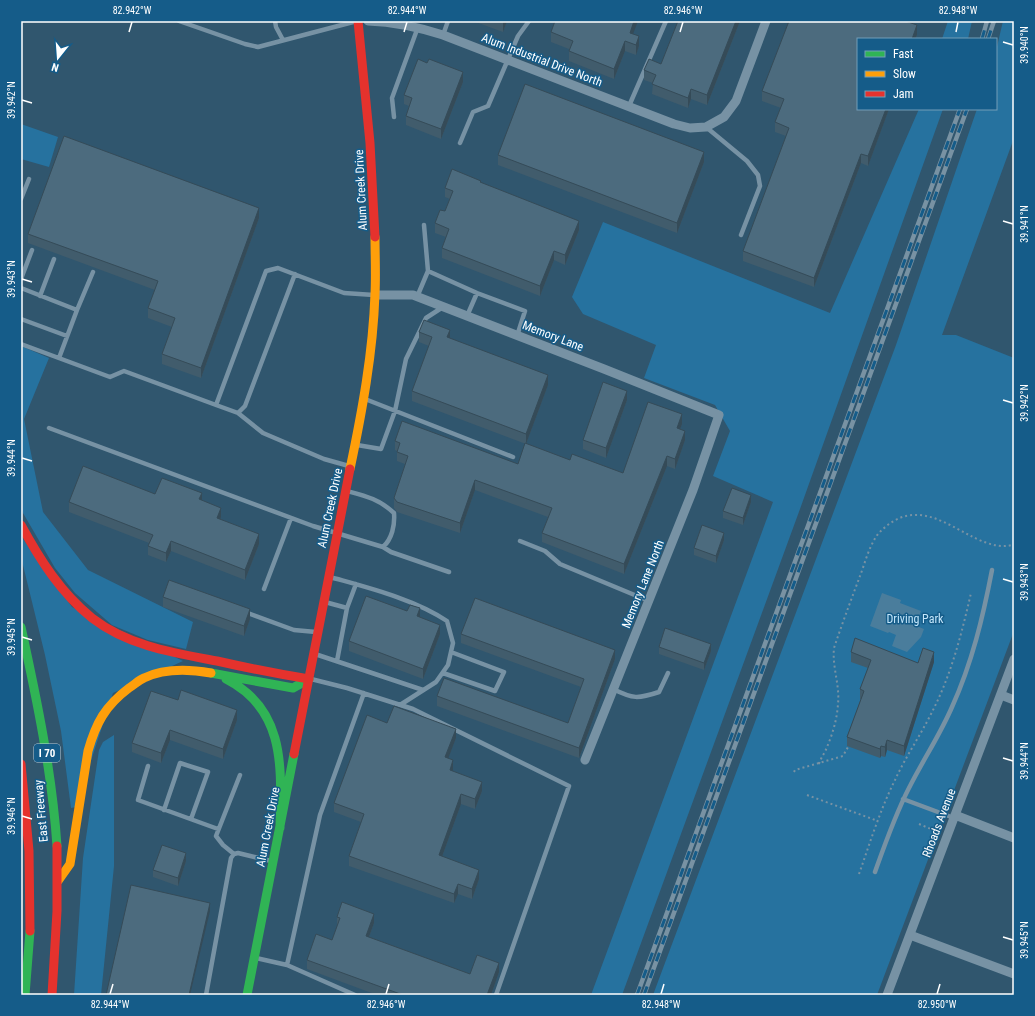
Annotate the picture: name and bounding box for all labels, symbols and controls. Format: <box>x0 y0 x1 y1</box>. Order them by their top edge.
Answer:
text: 82.942°W <box>113 5 152 16</box>
text: 82.944°W <box>388 5 427 16</box>
text: 82.946°W <box>664 5 703 16</box>
text: 82.948°W <box>939 5 978 16</box>
text: 39.940°N <box>1019 26 1030 64</box>
street label: Alum Industrial Drive North <box>480 31 604 90</box>
north arrow <box>38 38 78 78</box>
legend <box>857 38 997 110</box>
text: Fast <box>893 47 914 61</box>
text: N <box>50 60 60 74</box>
text: Slow <box>893 67 916 81</box>
text: 39.942°N <box>6 81 17 119</box>
text: Jam <box>893 87 914 101</box>
street label: Alum Creek Drive <box>352 149 370 231</box>
text: 39.941°N <box>1019 205 1030 243</box>
text: 39.943°N <box>6 260 17 298</box>
street label: Memory Lane <box>521 318 586 354</box>
text: 39.942°N <box>1019 384 1030 422</box>
text: 39.944°N <box>6 439 17 477</box>
street label: Alum Creek Drive <box>315 467 345 549</box>
street label: Memory Lane North <box>619 538 667 630</box>
text: 39.943°N <box>1019 563 1030 601</box>
park label: Driving Park <box>886 612 944 626</box>
text: 39.945°N <box>6 618 17 656</box>
text: 39.944°N <box>1019 742 1030 780</box>
road number: I 70 <box>34 744 60 762</box>
street label: East Freeway <box>31 779 51 843</box>
street label: Alum Creek Drive <box>253 786 283 868</box>
street label: Rhoads Avenue <box>919 786 959 859</box>
text: 39.946°N <box>6 797 17 835</box>
text: 39.945°N <box>1019 921 1030 959</box>
text: 82.944°W <box>91 999 130 1010</box>
text: 82.946°W <box>367 999 406 1010</box>
text: 82.948°W <box>642 999 681 1010</box>
text: 82.950°W <box>918 999 957 1010</box>

